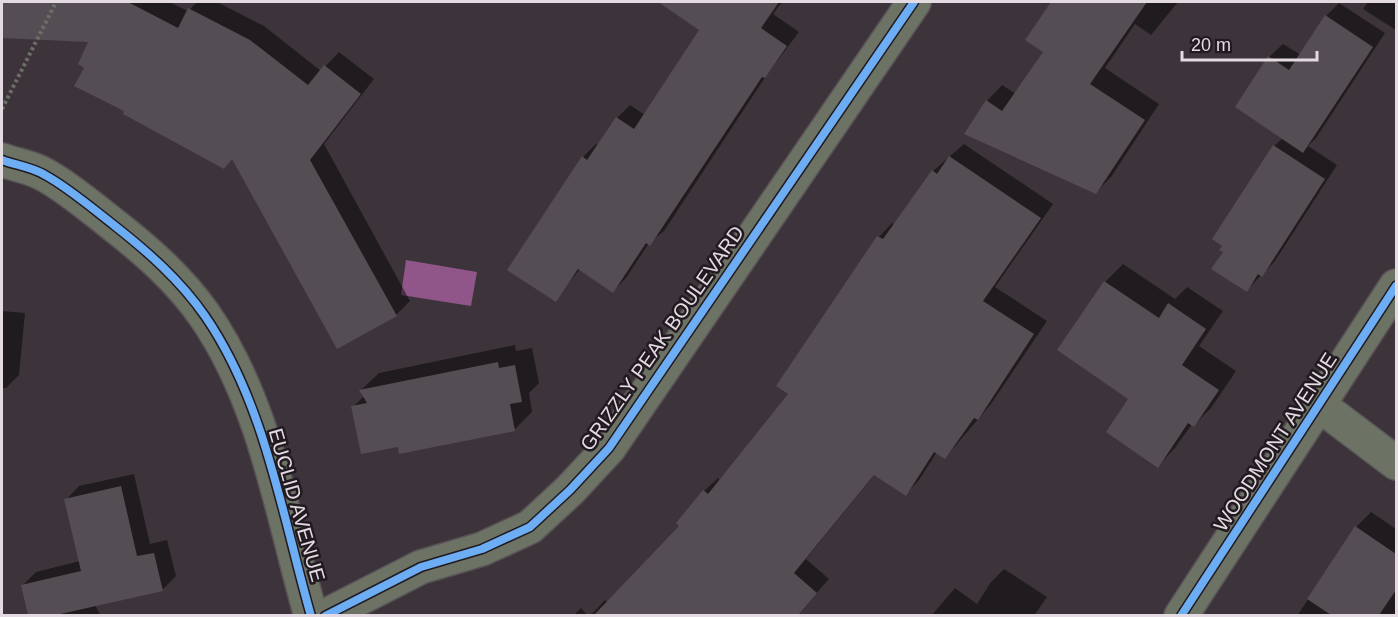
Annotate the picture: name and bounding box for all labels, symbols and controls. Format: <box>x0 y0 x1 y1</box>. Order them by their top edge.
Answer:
scale bar <box>1182 24 1317 62</box>
text: 20 m <box>1191 35 1231 55</box>
street label: GRIZZLY PEAK BOULEVARD <box>576 222 748 454</box>
street label: WOODMONT AVENUE <box>1209 349 1341 535</box>
street label: EUCLID AVENUE <box>265 426 329 584</box>

